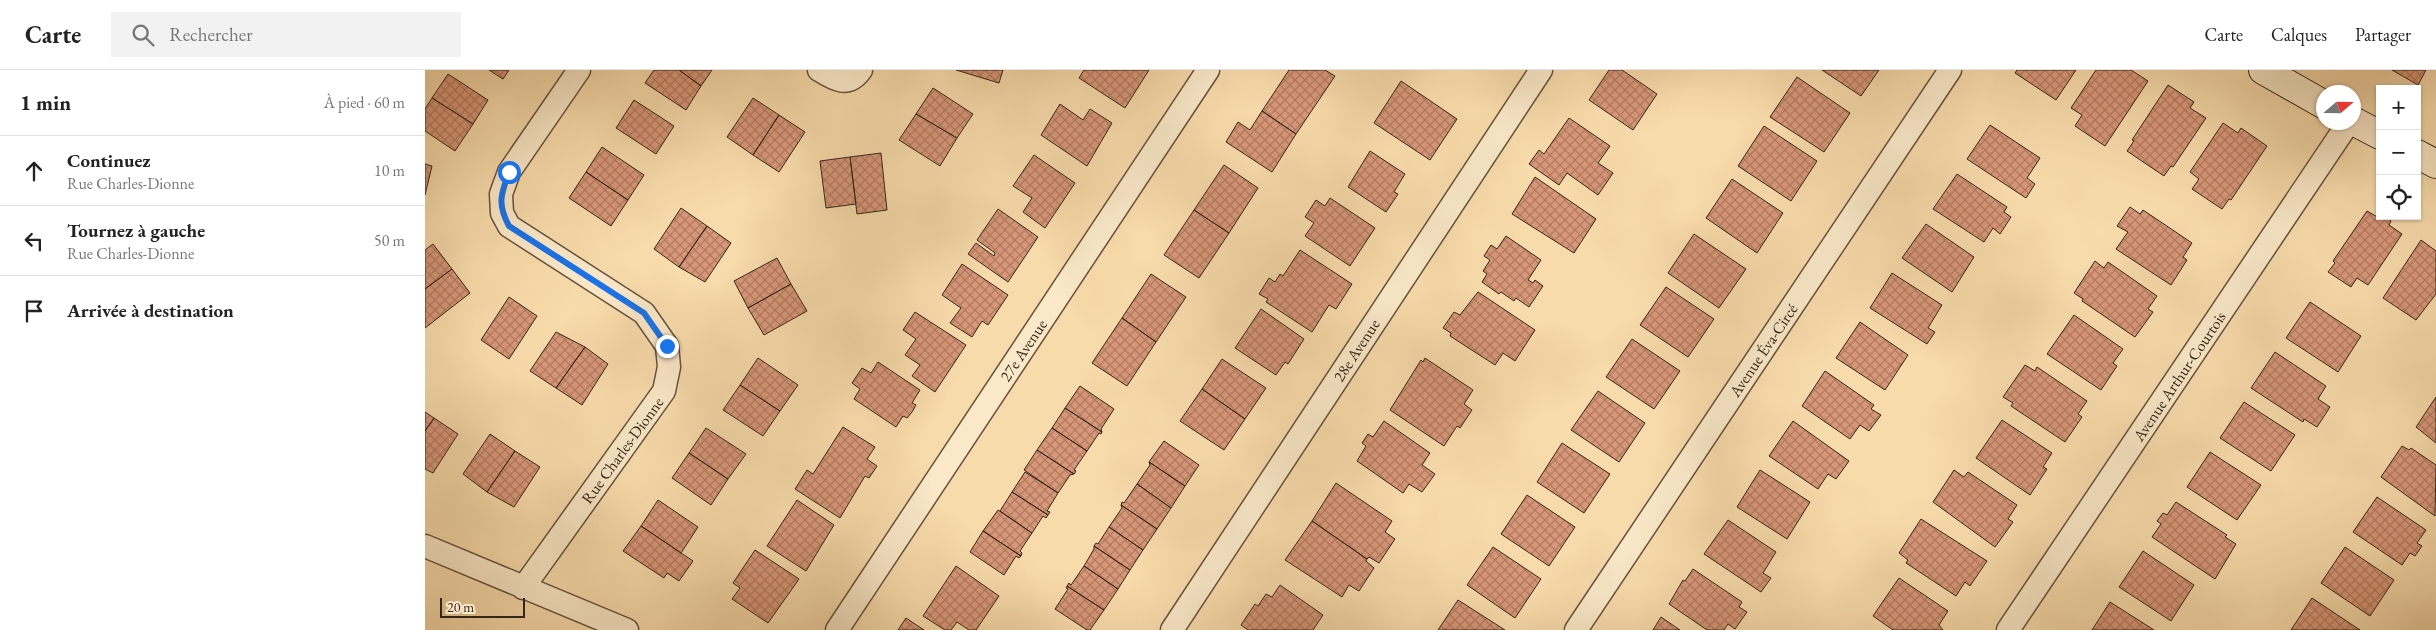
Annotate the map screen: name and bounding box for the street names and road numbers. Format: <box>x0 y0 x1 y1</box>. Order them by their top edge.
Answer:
street label: Avenue Éva-Circé <box>1724 300 1802 402</box>
street label: Avenue Arthur-Courtois <box>2128 307 2231 446</box>
street label: 27e Avenue <box>995 315 1052 385</box>
street label: 28e Avenue <box>1328 315 1384 386</box>
street label: Rue Charles-Dionne <box>577 393 668 508</box>

